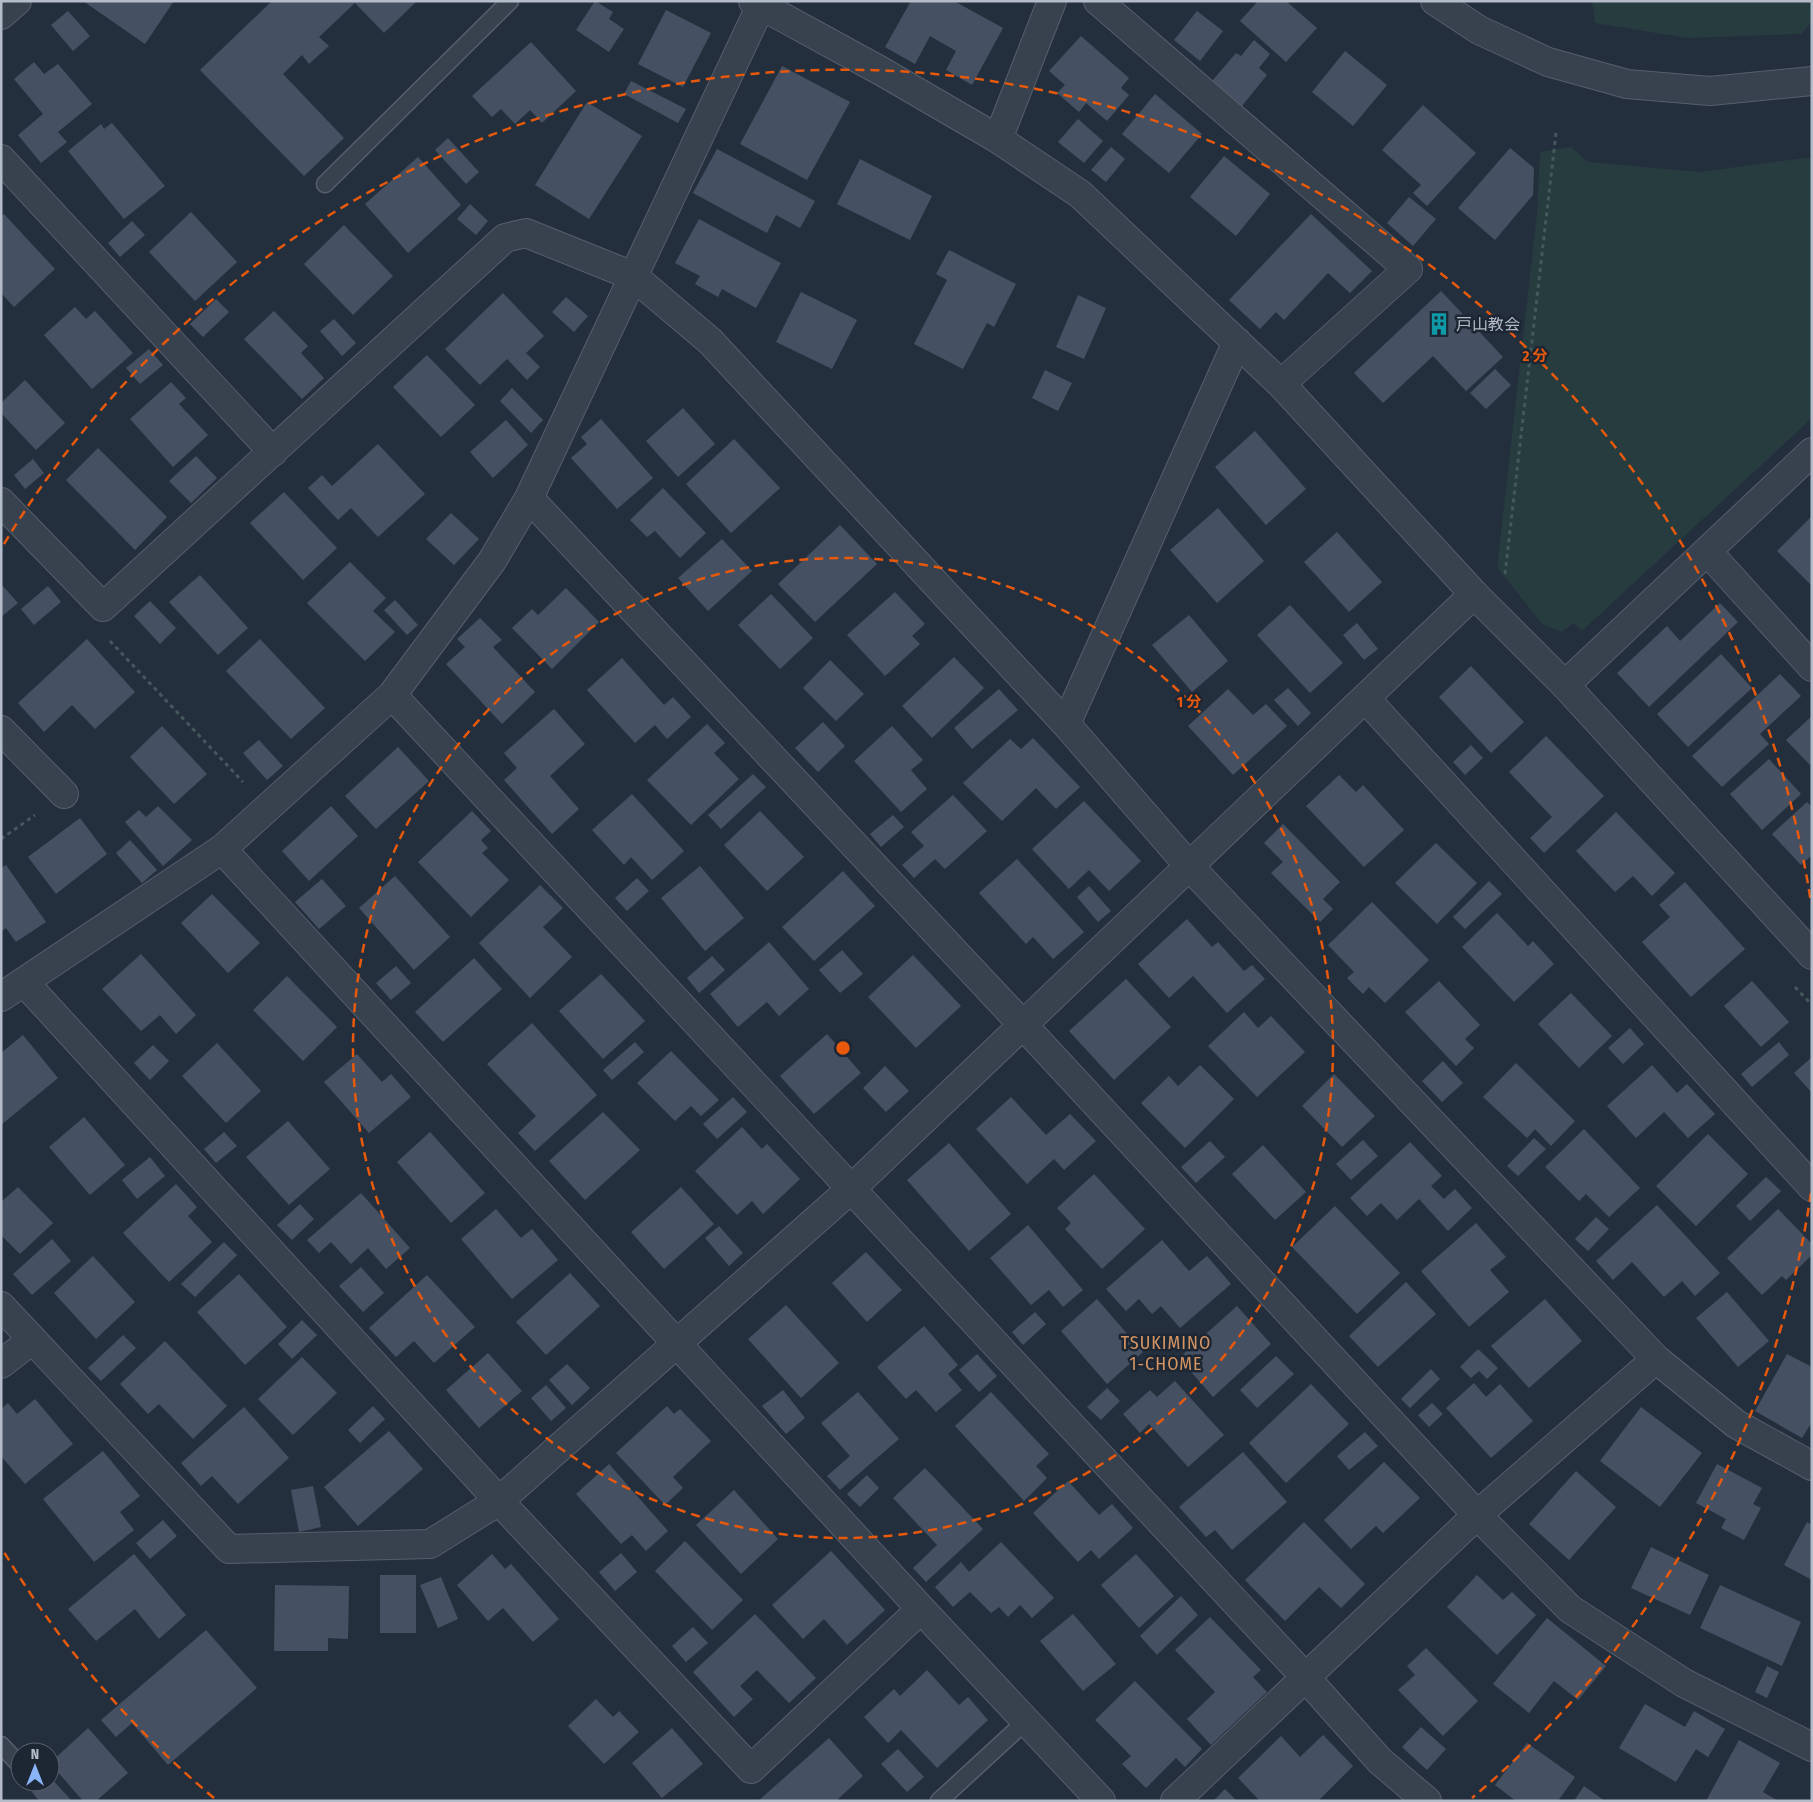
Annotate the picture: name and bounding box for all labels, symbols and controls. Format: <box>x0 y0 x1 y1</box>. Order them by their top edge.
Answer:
building icon: 戸山教会 <box>1426 311 1452 337</box>
place label: 戸山教会 <box>1456 315 1520 334</box>
text: 2 分 <box>1521 347 1548 365</box>
text: 1 分 <box>1177 693 1201 711</box>
centre of rings <box>834 1039 852 1057</box>
district label: TSUKIMINO 1-CHOME <box>1121 1332 1211 1375</box>
north arrow <box>10 1742 60 1792</box>
text: N <box>31 1746 39 1763</box>

